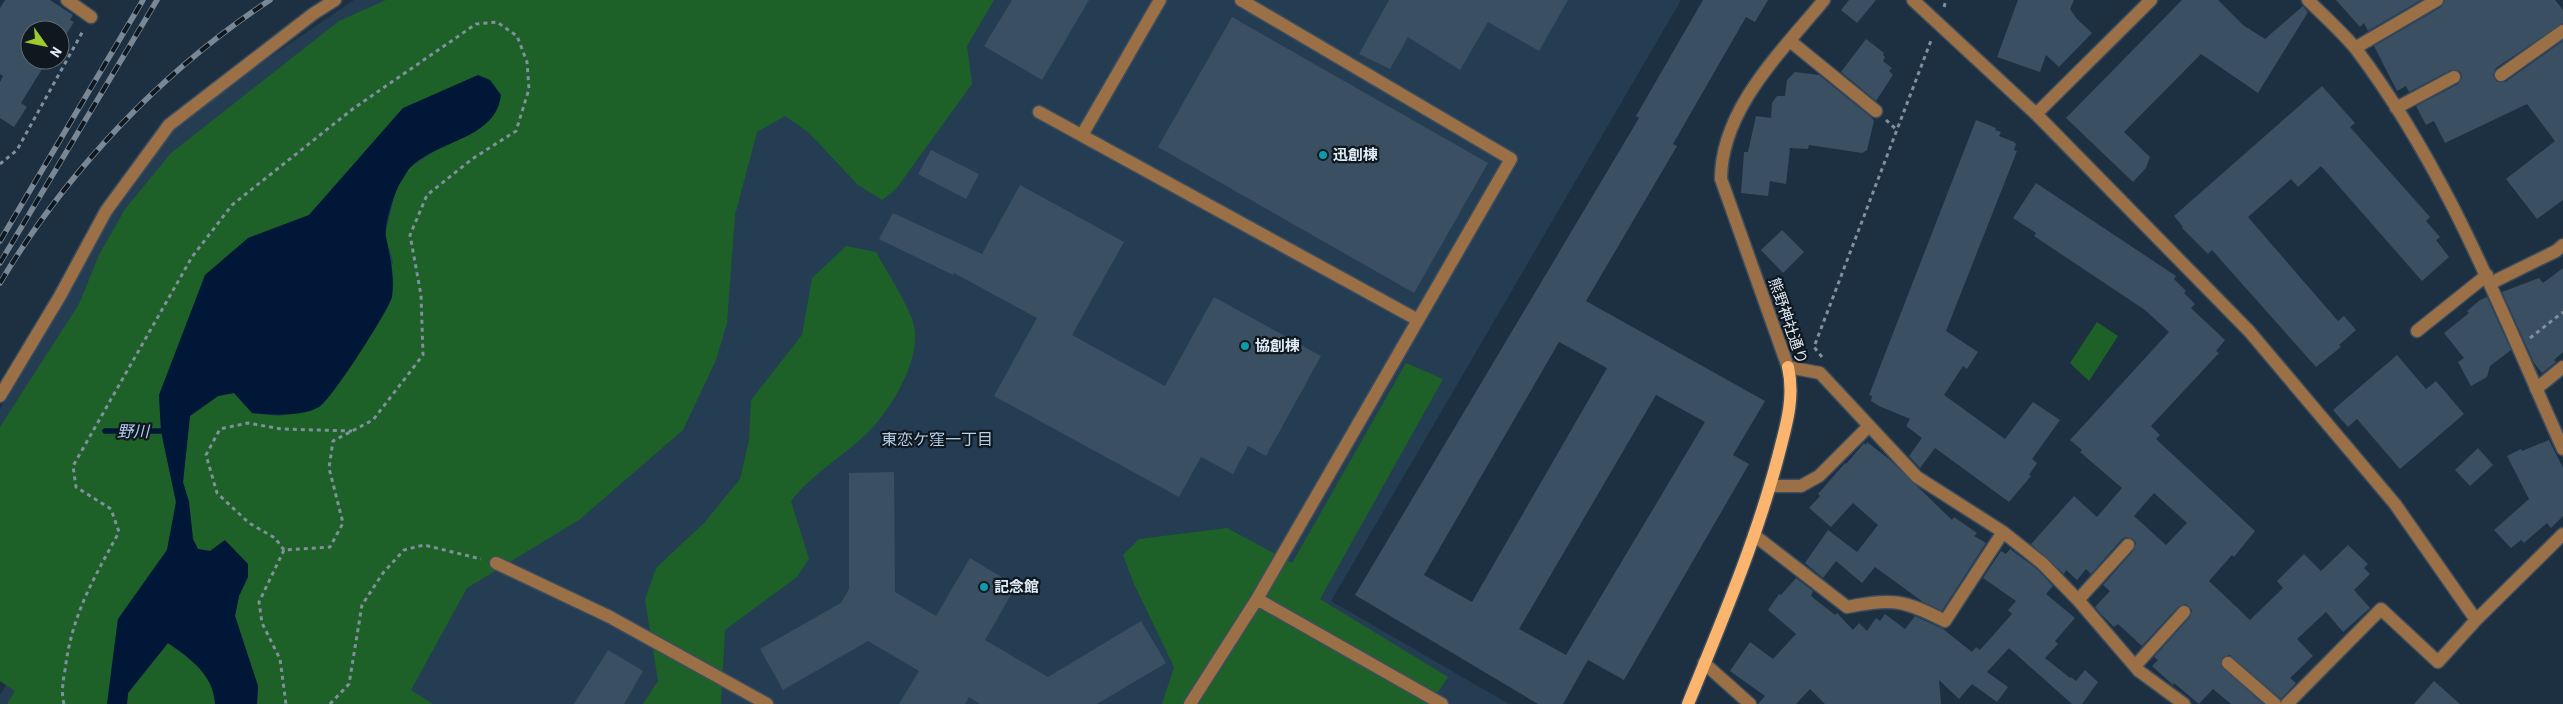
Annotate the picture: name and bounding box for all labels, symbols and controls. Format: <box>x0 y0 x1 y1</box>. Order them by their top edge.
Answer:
north arrow <box>20 20 70 70</box>
text: N <box>47 44 65 60</box>
place label: 迅創棟 <box>1333 146 1378 164</box>
marker: 迅創棟 <box>1317 149 1329 161</box>
street label: 熊野神社通り <box>1765 276 1811 366</box>
place label: 協創棟 <box>1255 337 1300 355</box>
marker: 協創棟 <box>1239 340 1251 352</box>
water label: 野川 <box>117 422 151 441</box>
district label: 東恋ケ窪一丁目 <box>881 430 993 449</box>
place label: 記念館 <box>994 578 1039 596</box>
marker: 記念館 <box>978 581 990 593</box>

